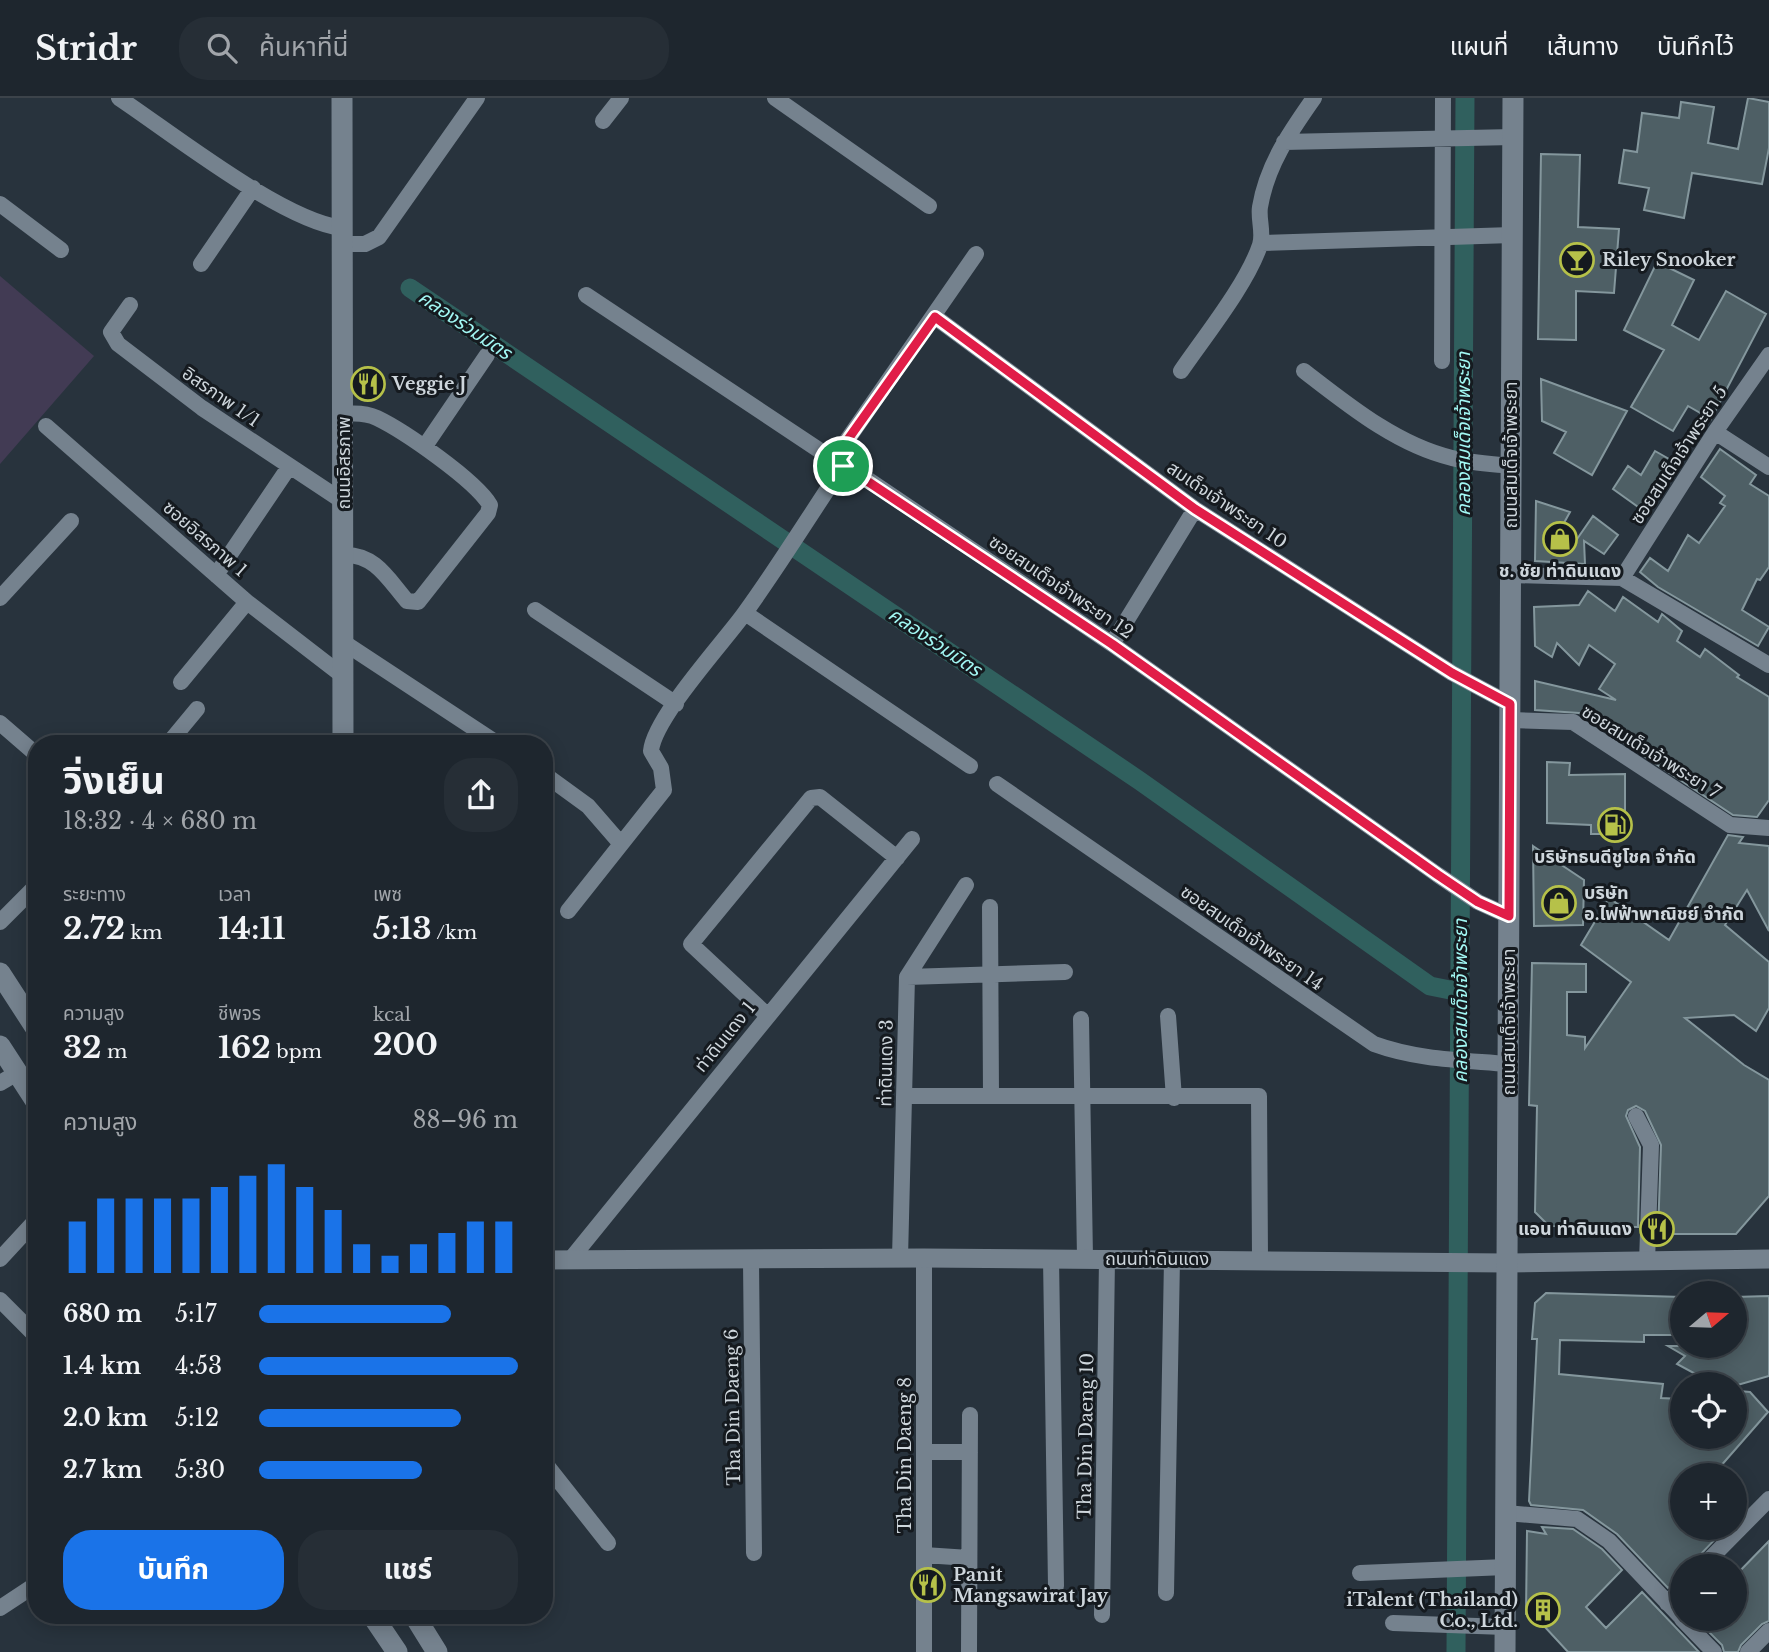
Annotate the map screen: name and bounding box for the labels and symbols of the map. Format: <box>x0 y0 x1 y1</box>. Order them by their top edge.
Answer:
bar icon: Riley Snooker <box>1558 241 1596 279</box>
place label: Riley Snooker <box>1602 249 1736 271</box>
water label: คลองร่วมมิตร <box>414 286 517 365</box>
water label: คลองสมเด็จเจ้าพระยา <box>1452 351 1475 516</box>
street label: อิสรภาพ 1/1 <box>178 362 264 432</box>
restaurant icon: Veggie J <box>349 365 387 403</box>
place label: Veggie J <box>391 373 467 395</box>
street label: ถนนสมเด็จเจ้าพระยา <box>1500 381 1522 529</box>
street label: ซอยสมเด็จเจ้าพระยา 5 <box>1626 382 1732 528</box>
street label: ถนนอิสรภาพ <box>333 417 355 510</box>
pin <box>813 436 873 496</box>
street label: สมเด็จเจ้าพระยา 10 <box>1163 457 1291 553</box>
street label: ซอยอิสรภาพ 1 <box>158 496 252 582</box>
shop icon: ช. ชัย ท่าดินแดง <box>1541 520 1579 558</box>
street label: ซอยสมเด็จเจ้าพระยา 12 <box>985 530 1137 644</box>
place label: ช. ชัย ท่าดินแดง <box>1499 560 1621 582</box>
water label: คลองร่วมมิตร <box>884 603 987 682</box>
street label: ซอยสมเด็จเจ้าพระยา 7 <box>1578 700 1725 804</box>
fuel station icon: บริษัทธนดีชูโชค จำกัด <box>1596 806 1634 844</box>
place label: บริษัทธนดีชูโชค จำกัด <box>1534 846 1696 868</box>
street label: ซอยสมเด็จเจ้าพระยา 14 <box>1176 881 1328 995</box>
place label: บริษัท อ.ไฟฟ้าพาณิชย์ จำกัด <box>1584 882 1744 925</box>
shop icon: บริษัท อ.ไฟฟ้าพาณิชย์ จำกัด <box>1540 884 1578 922</box>
water label: คลองสมเด็จเจ้าพระยา <box>1449 918 1472 1083</box>
street label: ถนนสมเด็จเจ้าพระยา <box>1498 948 1520 1096</box>
street label: ท่าดินแดง 1 <box>690 997 760 1077</box>
street label: ท่าดินแดง 3 <box>874 1019 898 1107</box>
restaurant icon: แอน ท่าดินแดง <box>1638 1210 1676 1248</box>
place label: แอน ท่าดินแดง <box>1518 1218 1632 1240</box>
street label: ถนนท่าดินแดง <box>1105 1248 1209 1270</box>
north arrow <box>1670 1281 1746 1358</box>
street label: Tha Din Daeng 6 <box>721 1328 745 1486</box>
street label: Tha Din Daeng 10 <box>1074 1353 1098 1519</box>
street label: Tha Din Daeng 8 <box>894 1377 916 1533</box>
place label: Panit Mangsawirat Jay <box>953 1564 1109 1607</box>
restaurant icon: Panit Mangsawirat Jay <box>909 1566 947 1604</box>
place label: iTalent (Thailand) Co., Ltd. <box>1346 1589 1518 1632</box>
building icon: iTalent (Thailand) Co., Ltd. <box>1524 1591 1562 1629</box>

